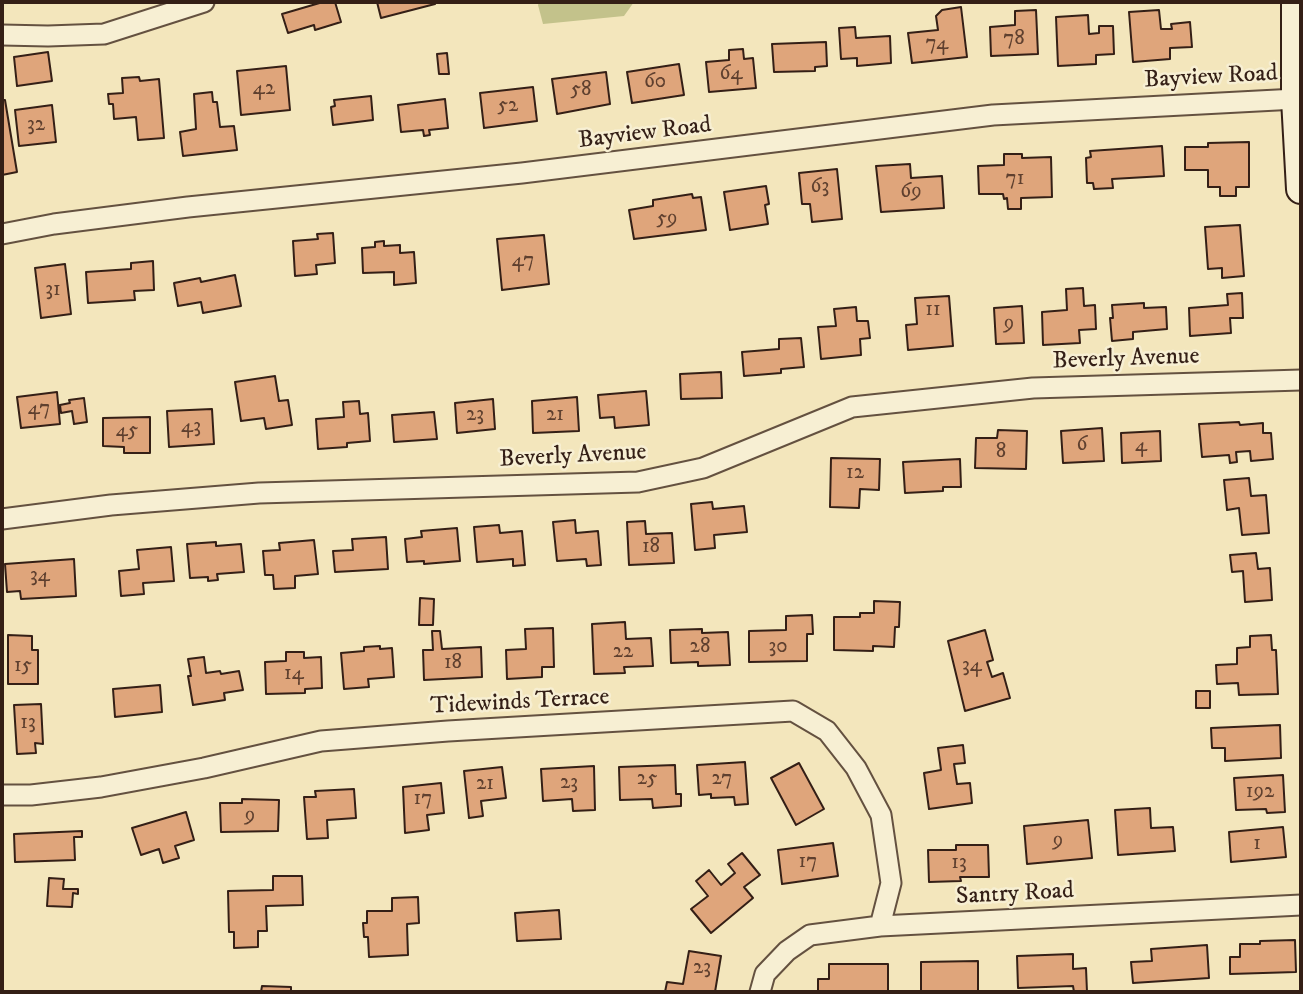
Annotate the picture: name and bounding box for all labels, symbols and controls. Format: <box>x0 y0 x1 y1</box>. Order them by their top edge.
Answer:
house number: 78 <box>1003 27 1025 53</box>
house number: 74 <box>926 32 948 58</box>
street label: Bayview Road <box>1144 60 1278 96</box>
house number: 64 <box>719 62 743 88</box>
house number: 60 <box>644 70 666 96</box>
house number: 42 <box>253 77 275 103</box>
house number: 58 <box>571 78 591 104</box>
house number: 52 <box>498 94 518 120</box>
street label: Bayview Road <box>577 112 713 156</box>
house number: 32 <box>27 113 45 139</box>
house number: 71 <box>1006 167 1024 193</box>
house number: 63 <box>811 175 829 201</box>
house number: 69 <box>900 180 922 206</box>
house number: 59 <box>657 207 677 233</box>
house number: 47 <box>512 249 534 275</box>
house number: 31 <box>45 278 61 304</box>
house number: 11 <box>925 298 941 324</box>
house number: 9 <box>1004 312 1014 338</box>
street label: Beverly Avenue <box>1052 343 1200 377</box>
house number: 47 <box>28 397 50 423</box>
house number: 23 <box>466 403 484 429</box>
house number: 21 <box>546 403 564 429</box>
house number: 43 <box>181 415 201 441</box>
house number: 45 <box>116 419 138 445</box>
house number: 6 <box>1077 433 1087 459</box>
house number: 4 <box>1135 434 1147 460</box>
street label: Beverly Avenue <box>499 439 647 475</box>
house number: 8 <box>996 440 1006 466</box>
house number: 12 <box>846 461 864 487</box>
house number: 18 <box>642 535 660 561</box>
house number: 34 <box>30 564 50 590</box>
house number: 28 <box>690 635 710 661</box>
house number: 30 <box>768 635 788 661</box>
house number: 22 <box>613 640 633 666</box>
house number: 18 <box>444 651 462 677</box>
house number: 15 <box>14 654 32 680</box>
house number: 34 <box>962 654 982 680</box>
house number: 14 <box>284 662 304 688</box>
street label: Tidewinds Terrace <box>430 684 610 722</box>
house number: 13 <box>20 711 36 737</box>
house number: 25 <box>637 767 657 793</box>
house number: 27 <box>712 767 732 793</box>
house number: 23 <box>560 771 578 797</box>
house number: 21 <box>476 772 494 798</box>
house number: 192 <box>1246 780 1274 806</box>
house number: 17 <box>414 787 432 813</box>
house number: 9 <box>245 804 255 830</box>
house number: 9 <box>1053 829 1063 855</box>
house number: 1 <box>1253 832 1261 858</box>
house number: 17 <box>799 850 817 876</box>
house number: 13 <box>951 851 967 877</box>
street label: Santry Road <box>955 878 1075 912</box>
house number: 23 <box>693 956 711 982</box>

